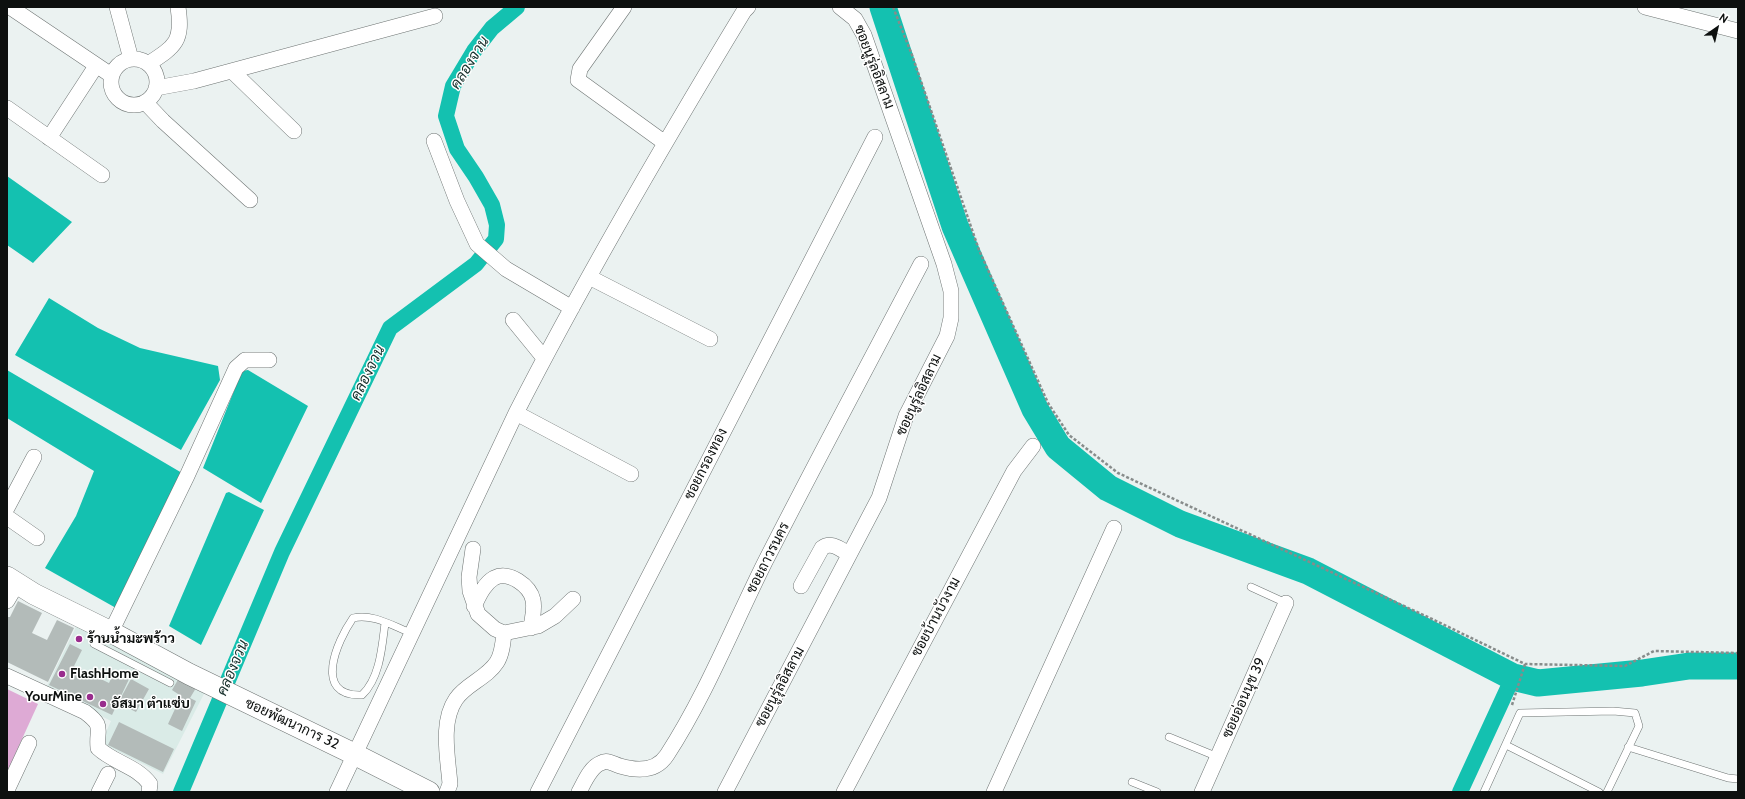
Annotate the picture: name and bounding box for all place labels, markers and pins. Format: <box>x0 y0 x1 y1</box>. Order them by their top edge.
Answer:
place label: ร้านน้ำมะพร้าว <box>87 631 175 647</box>
marker: ร้านน้ำมะพร้าว <box>74 634 84 644</box>
place label: FlashHome <box>70 666 139 682</box>
marker: FlashHome <box>57 669 67 679</box>
place label: YourMine <box>25 689 82 705</box>
marker: YourMine <box>85 692 95 702</box>
place label: อัสมา ตำแซ่บ <box>111 696 190 712</box>
marker: อัสมา ตำแซ่บ <box>98 699 108 709</box>

